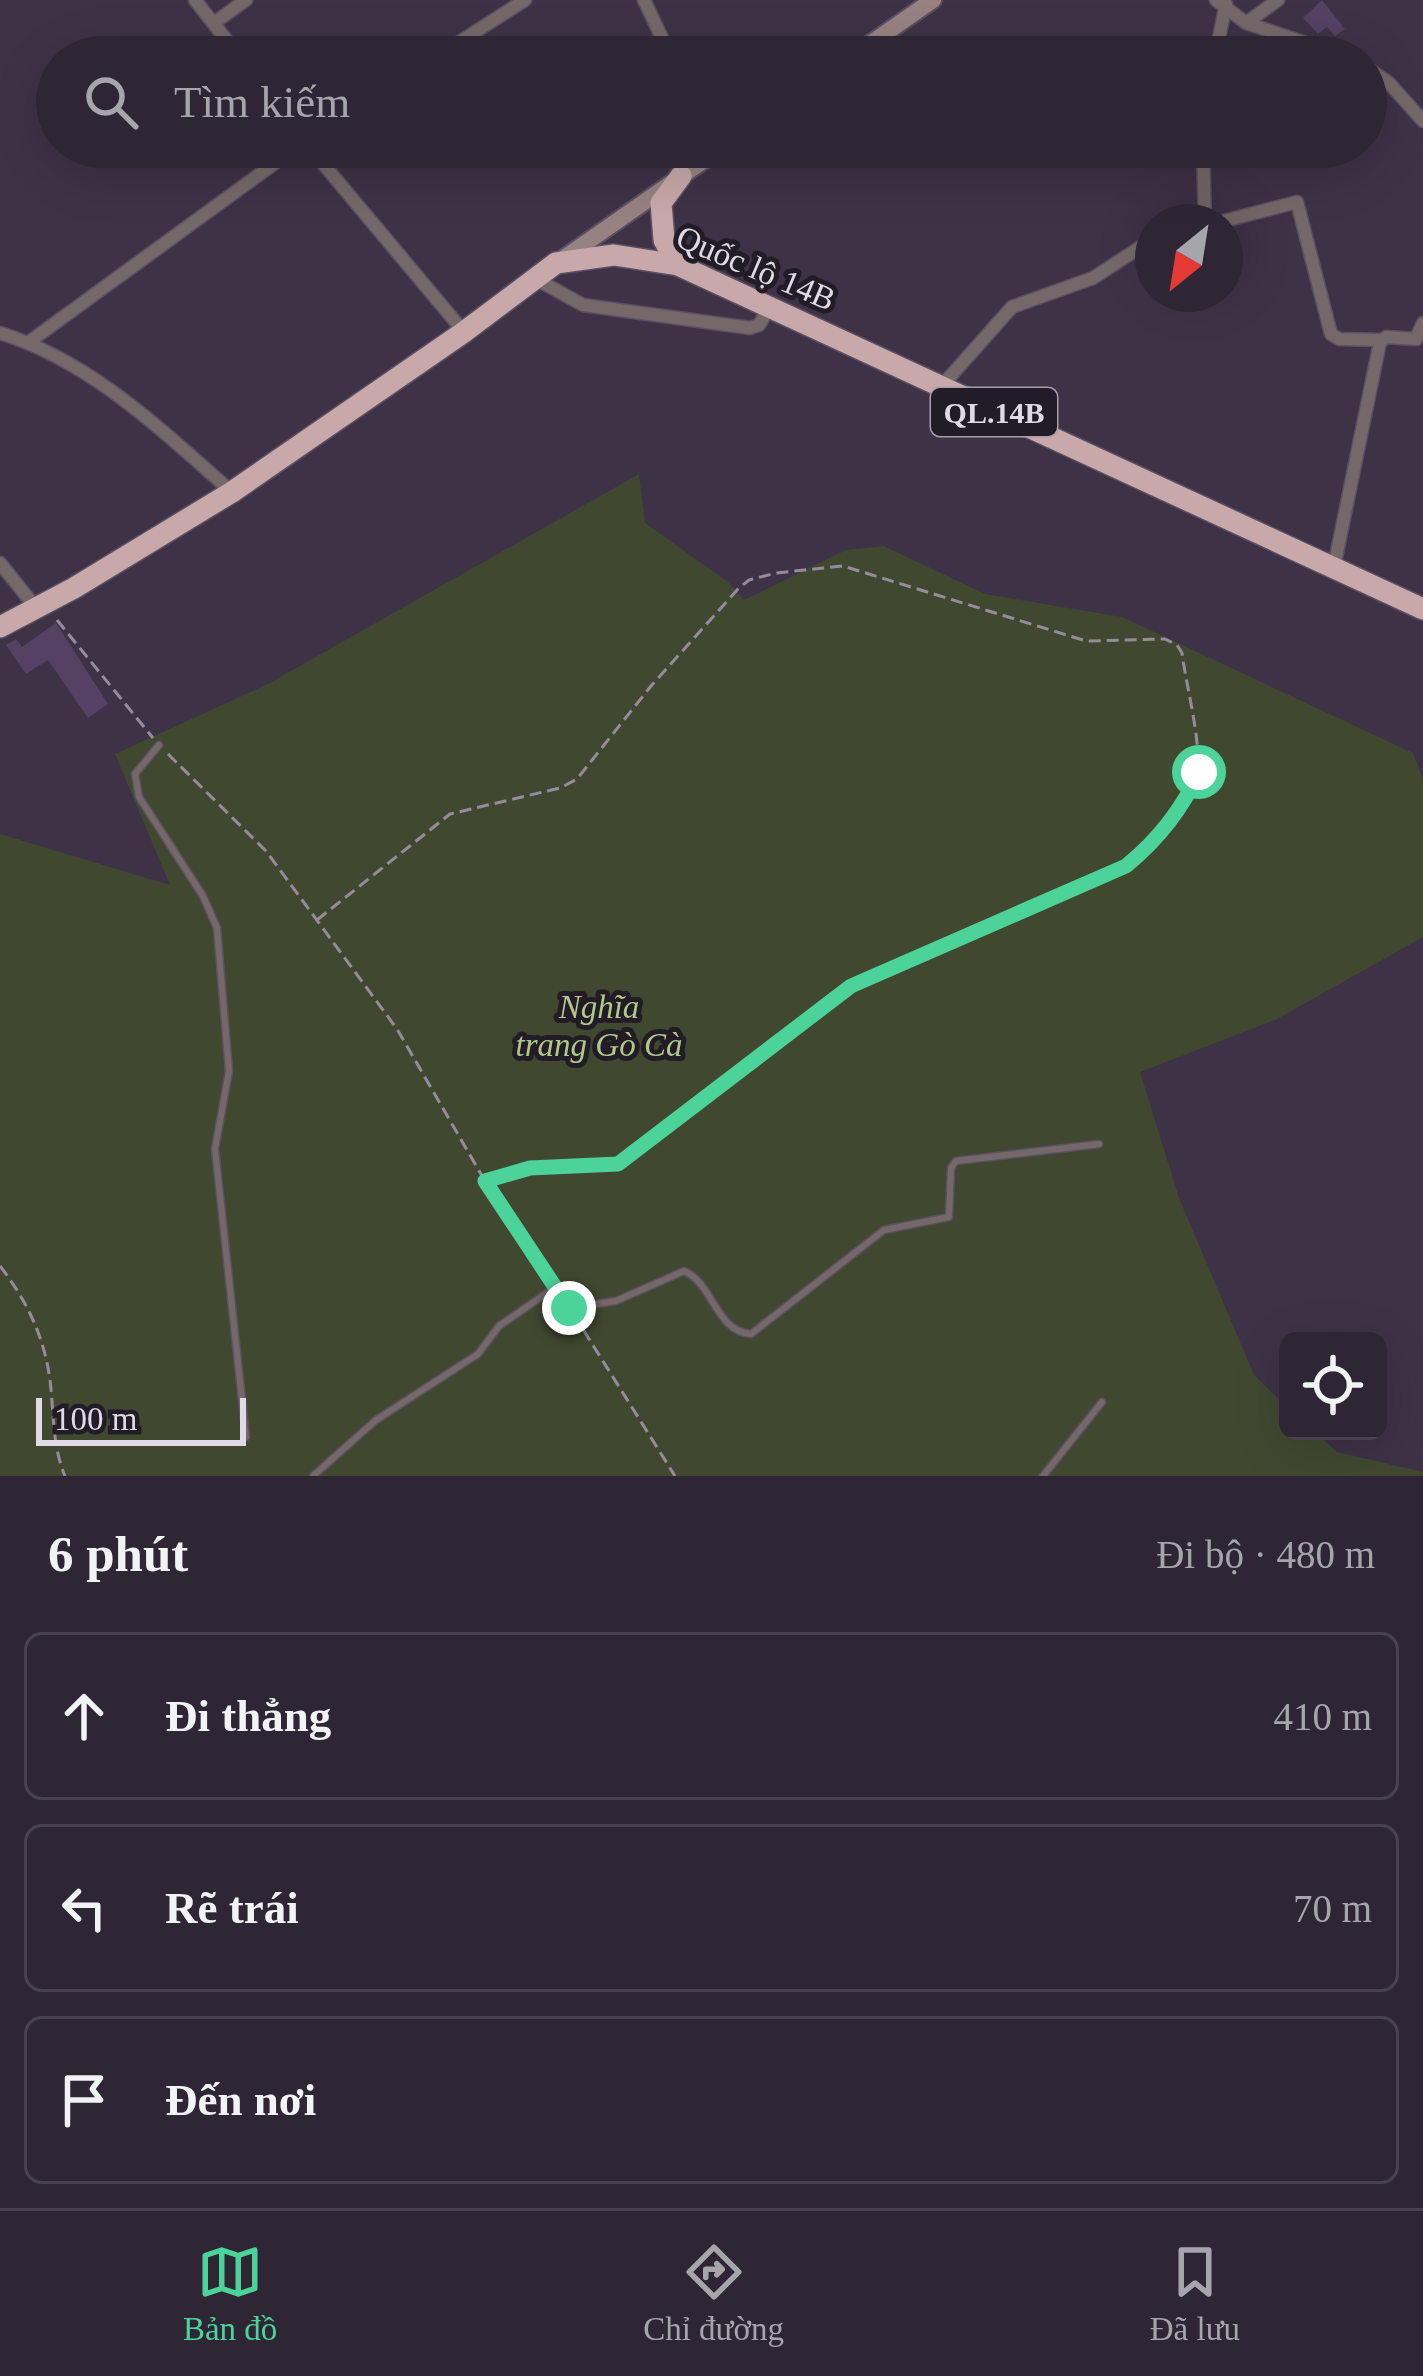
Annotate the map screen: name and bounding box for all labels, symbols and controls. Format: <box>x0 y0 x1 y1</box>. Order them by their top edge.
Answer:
search box <box>36 36 1387 168</box>
icon: search <box>78 69 144 135</box>
text: Tìm kiếm <box>174 77 350 127</box>
north arrow <box>1135 204 1243 312</box>
street label: Quốc lộ 14B <box>671 218 841 318</box>
road number: QL.14B <box>931 388 1057 436</box>
route start <box>1172 745 1226 799</box>
park label: Nghĩa trang Gò Cà <box>516 989 682 1063</box>
route end <box>542 1281 596 1335</box>
map controls <box>1279 1332 1387 1440</box>
button: locate <box>1279 1332 1387 1440</box>
scale bar <box>36 1392 246 1445</box>
text: 100 m <box>54 1401 137 1437</box>
text: 6 phút <box>48 1526 188 1582</box>
text: Đi bộ · 480 m <box>1156 1533 1375 1576</box>
icon: ahead <box>51 1683 117 1749</box>
text: Đi thẳng <box>165 1691 331 1741</box>
text: 410 m <box>1273 1695 1372 1738</box>
icon: left <box>51 1875 117 1941</box>
text: Rẽ trái <box>165 1883 299 1933</box>
text: 70 m <box>1293 1887 1372 1930</box>
icon: arrive <box>51 2067 117 2133</box>
text: Đến nơi <box>165 2075 316 2125</box>
tab: Bản đồ <box>183 2239 277 2348</box>
tab: Chỉ đường <box>643 2239 784 2348</box>
tab: Đã lưu <box>1150 2239 1240 2348</box>

